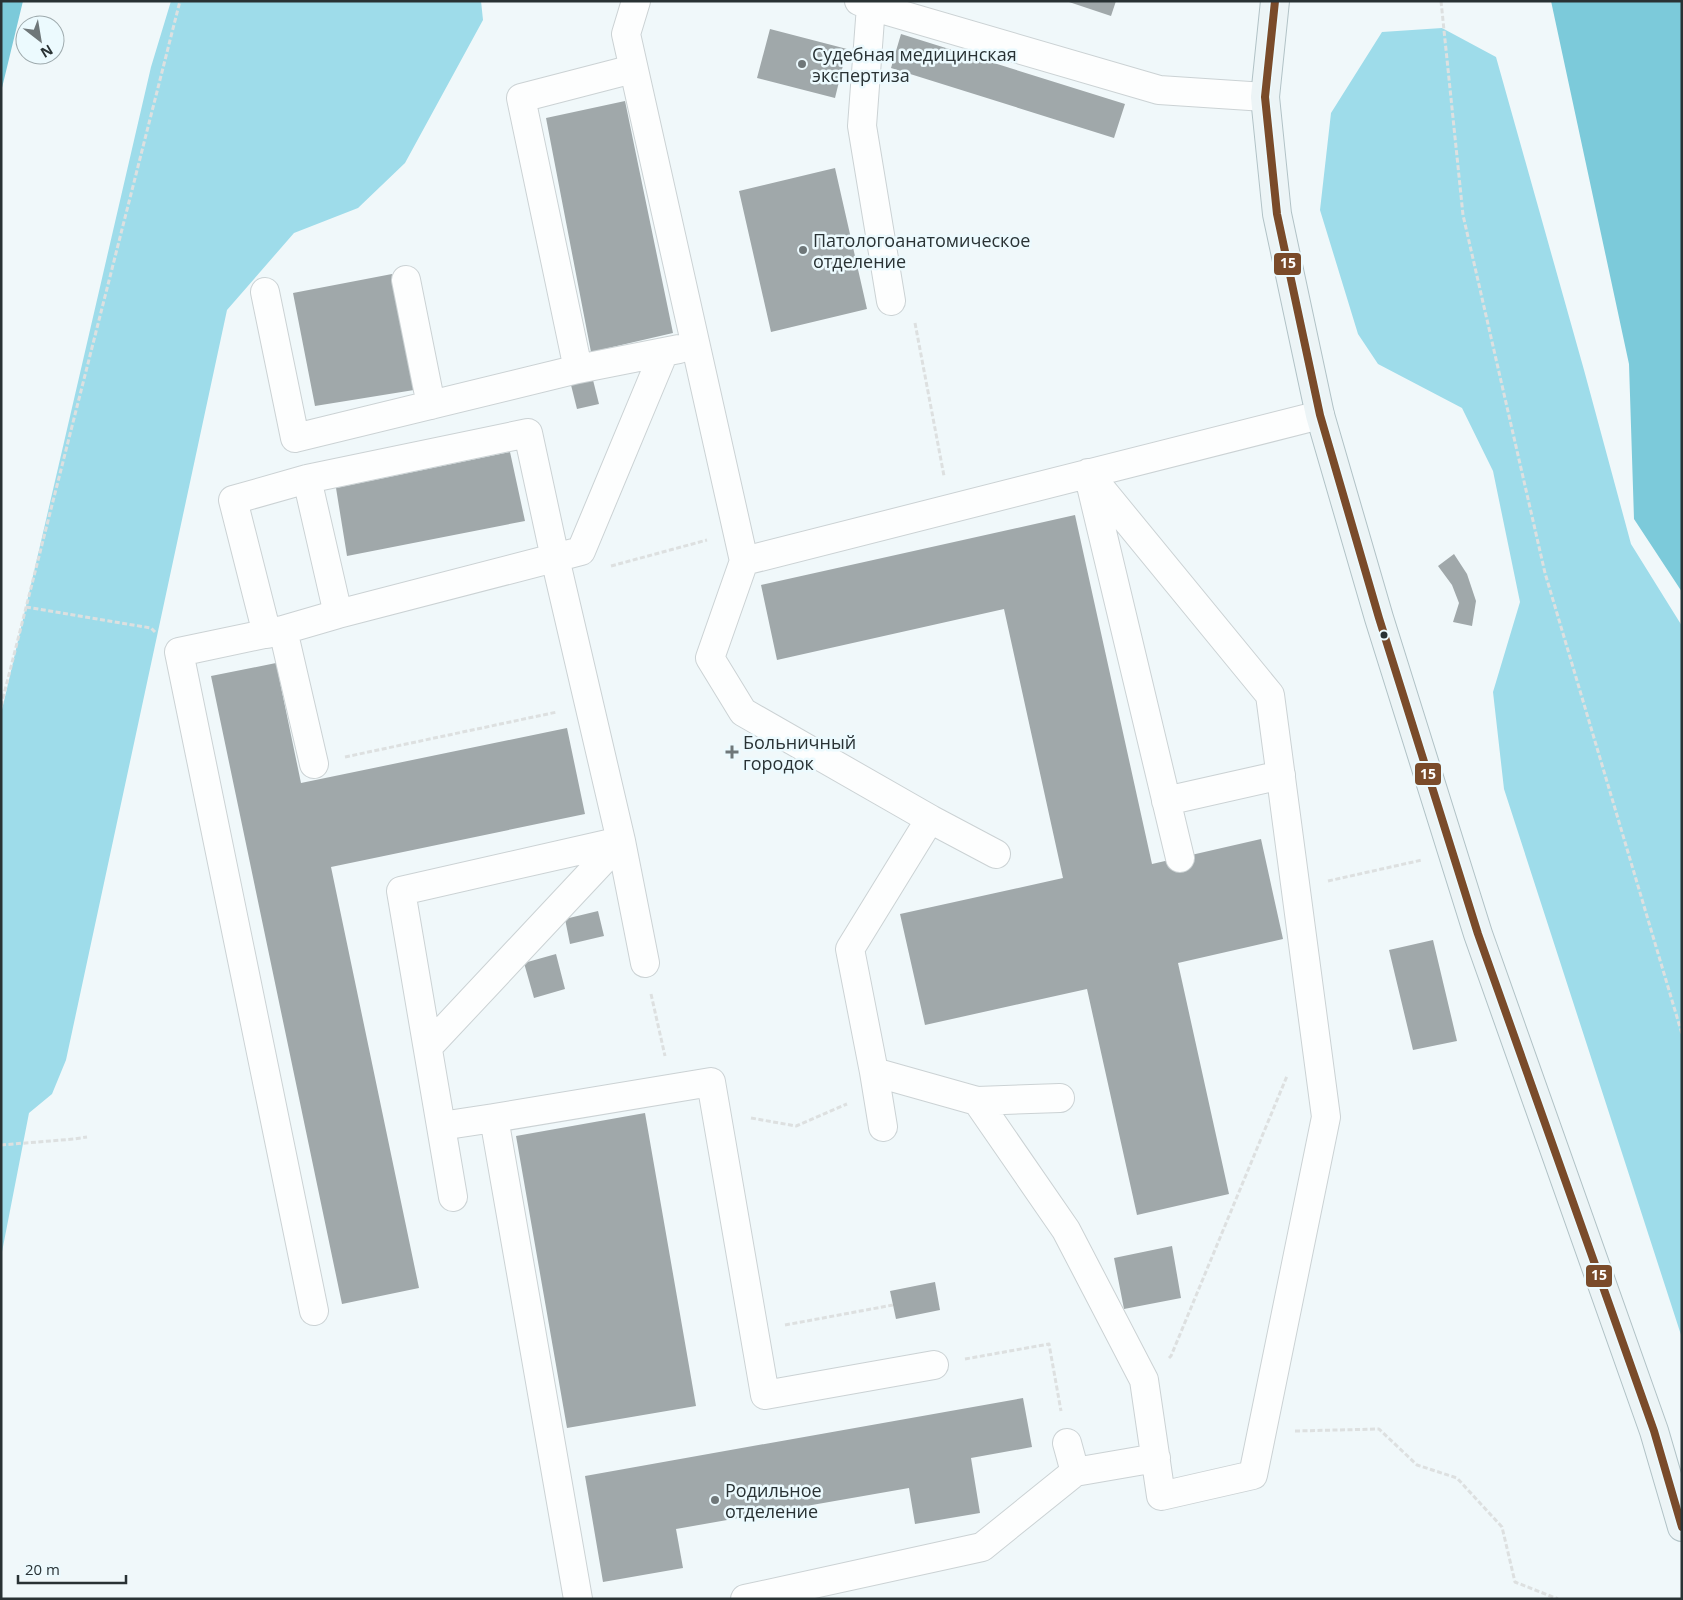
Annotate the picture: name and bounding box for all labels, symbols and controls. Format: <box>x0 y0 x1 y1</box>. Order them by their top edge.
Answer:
north arrow <box>15 15 65 65</box>
text: N <box>37 40 57 63</box>
place label: Судебная медицинская экспертиза <box>812 42 1017 87</box>
marker: Судебная медицинская экспертиза <box>796 58 808 70</box>
place label: Патологоанатомическое отделение <box>813 228 1030 273</box>
marker: Патологоанатомическое отделение <box>797 244 809 256</box>
line badge: 15 <box>1273 252 1302 276</box>
text: 15 <box>1280 253 1296 272</box>
unlabelled marker <box>1379 630 1389 640</box>
place label: Больничный городок <box>743 730 856 775</box>
marker: Больничный городок <box>725 745 739 759</box>
line badge: 15 <box>1414 762 1442 786</box>
text: 15 <box>1420 764 1436 783</box>
line badge: 15 <box>1585 1264 1613 1288</box>
text: 15 <box>1591 1265 1607 1284</box>
place label: Родильное отделение <box>725 1478 822 1523</box>
marker: Родильное отделение <box>709 1494 721 1506</box>
scale bar <box>18 1552 125 1584</box>
text: 20 m <box>25 1559 60 1579</box>

